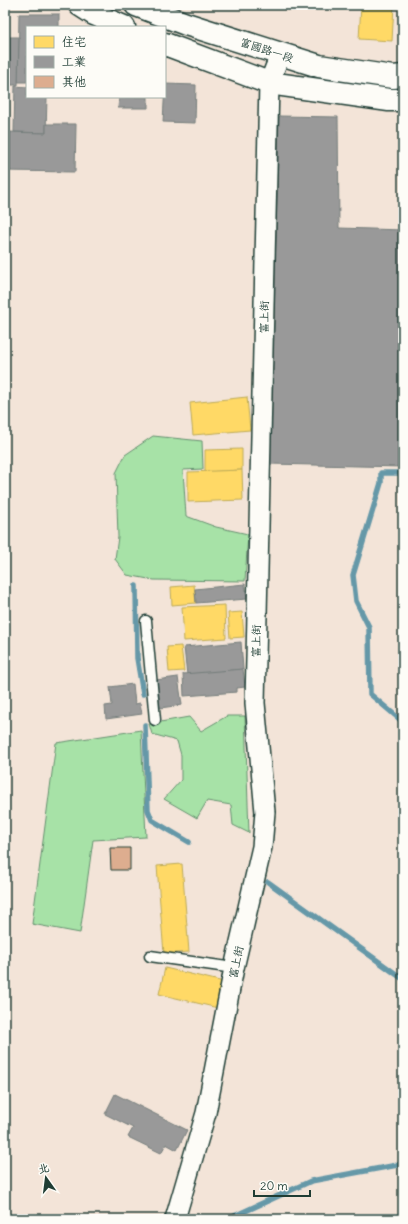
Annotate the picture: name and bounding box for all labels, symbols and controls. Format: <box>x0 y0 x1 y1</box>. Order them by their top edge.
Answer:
legend <box>26 26 166 98</box>
text: 住宅 <box>62 34 86 49</box>
street label: 富國路一段 <box>239 35 295 65</box>
text: 工業 <box>62 54 86 69</box>
text: 其他 <box>62 74 86 89</box>
street label: 富上街 <box>257 299 271 334</box>
street label: 富上街 <box>249 623 263 658</box>
street label: 富上街 <box>226 943 246 980</box>
north arrow <box>26 1158 66 1198</box>
text: 北 <box>37 1160 51 1176</box>
scale bar <box>254 1172 310 1198</box>
text: 20 m <box>260 1178 288 1193</box>

